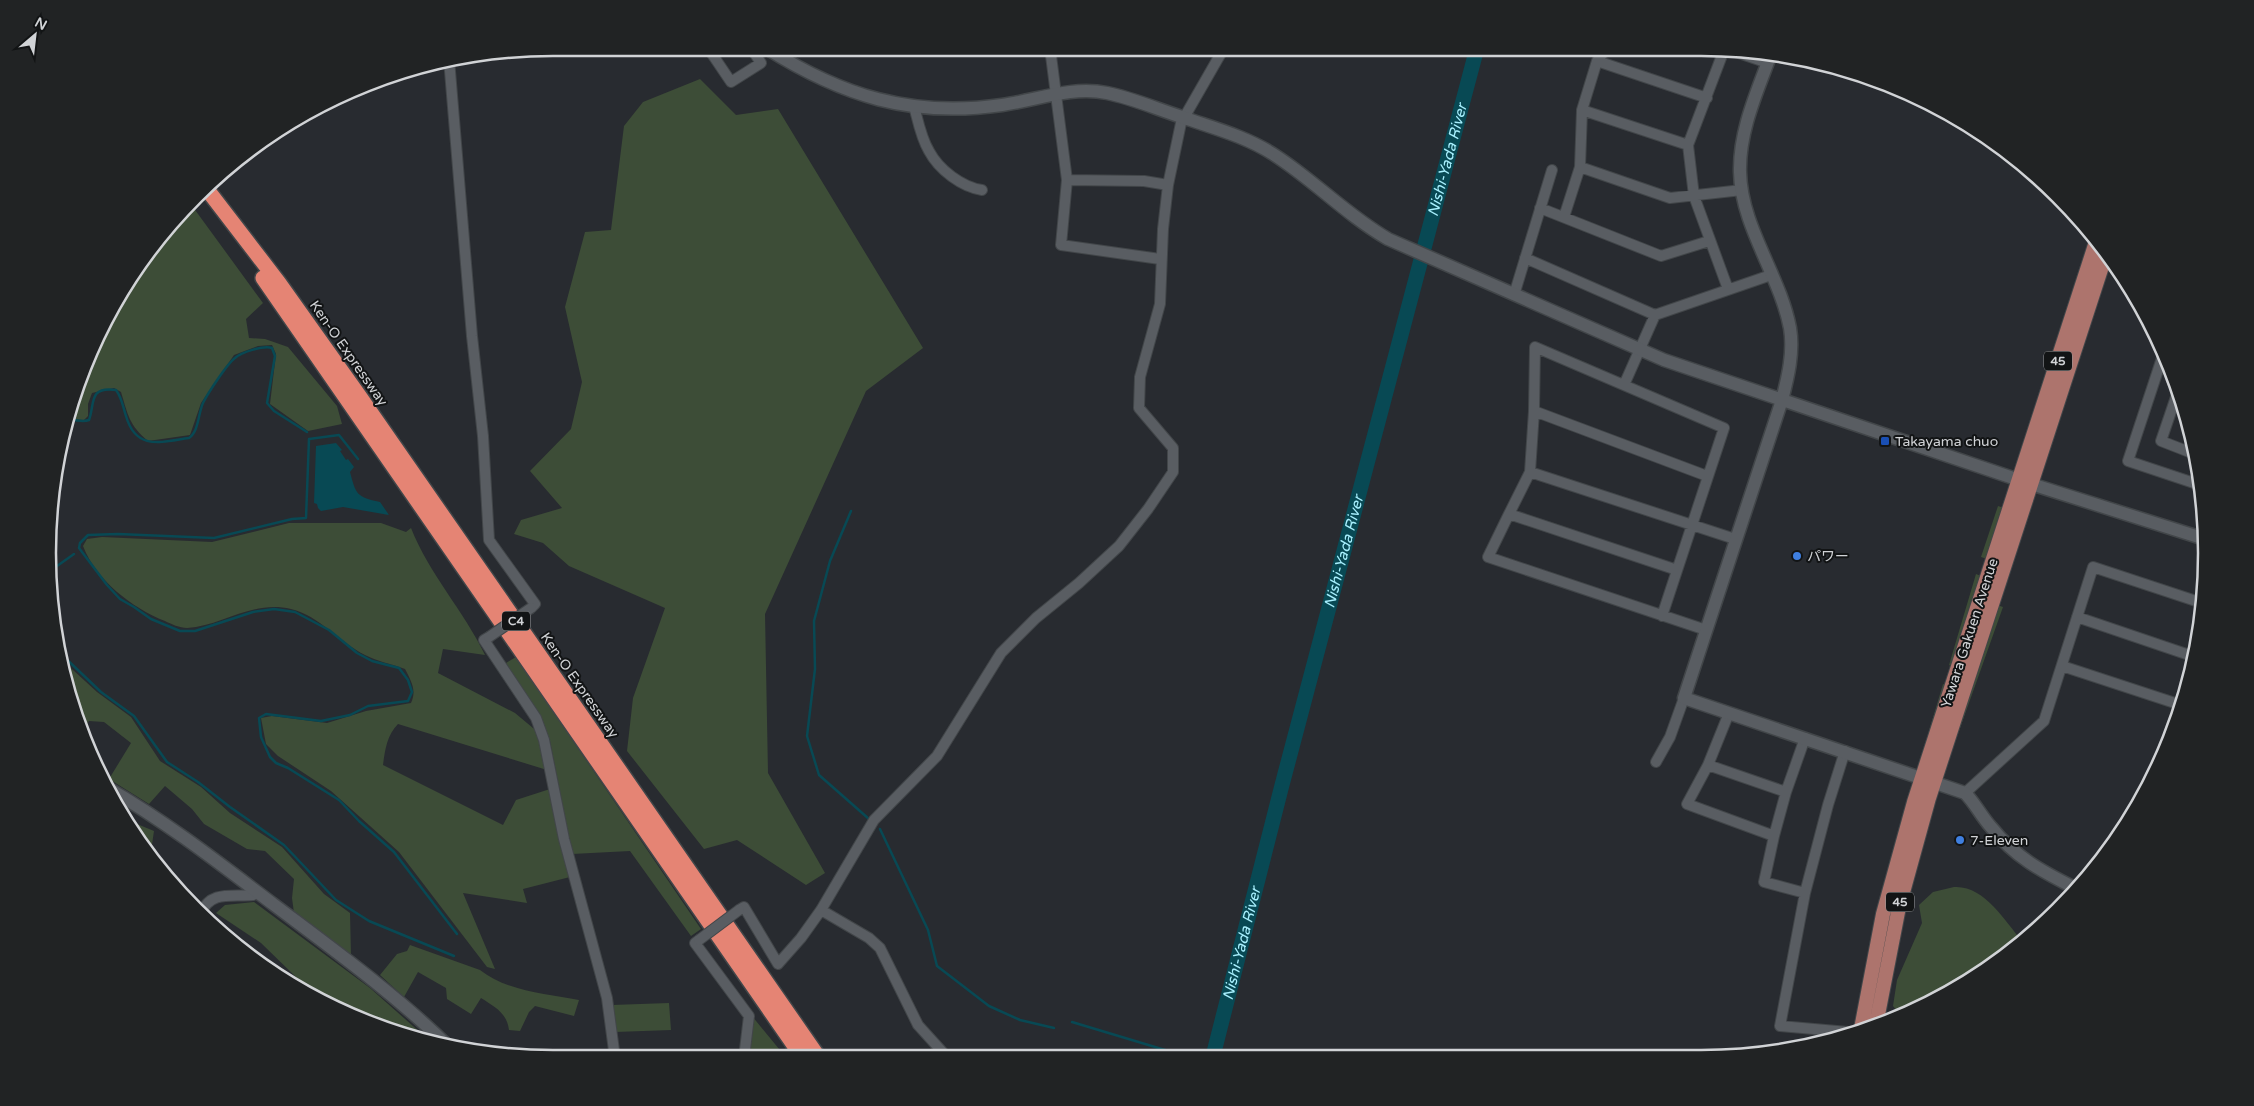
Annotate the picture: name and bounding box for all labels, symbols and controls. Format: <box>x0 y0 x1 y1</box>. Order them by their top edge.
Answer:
north arrow <box>10 10 60 60</box>
text: N <box>32 14 50 34</box>
water label: Nishi-Yada River <box>1424 100 1471 219</box>
street label: Ken-O Expressway <box>306 297 392 410</box>
road number: 45 <box>2044 352 2072 371</box>
place label: Takayama chuo <box>1895 433 1998 450</box>
marker: Takayama chuo <box>1879 435 1891 447</box>
water label: Nishi-Yada River <box>1320 491 1368 610</box>
place label: パワー <box>1807 548 1849 565</box>
marker: パワー <box>1791 550 1803 562</box>
street label: Yawara Gakuen Avenue <box>1937 556 2002 710</box>
road number: C4 <box>502 612 530 630</box>
street label: Ken-O Expressway <box>537 629 623 742</box>
place label: 7-Eleven <box>1970 832 2028 849</box>
marker: 7-Eleven <box>1954 834 1966 846</box>
water label: Nishi-Yada River <box>1219 883 1265 1002</box>
road number: 45 <box>1886 892 1914 912</box>

